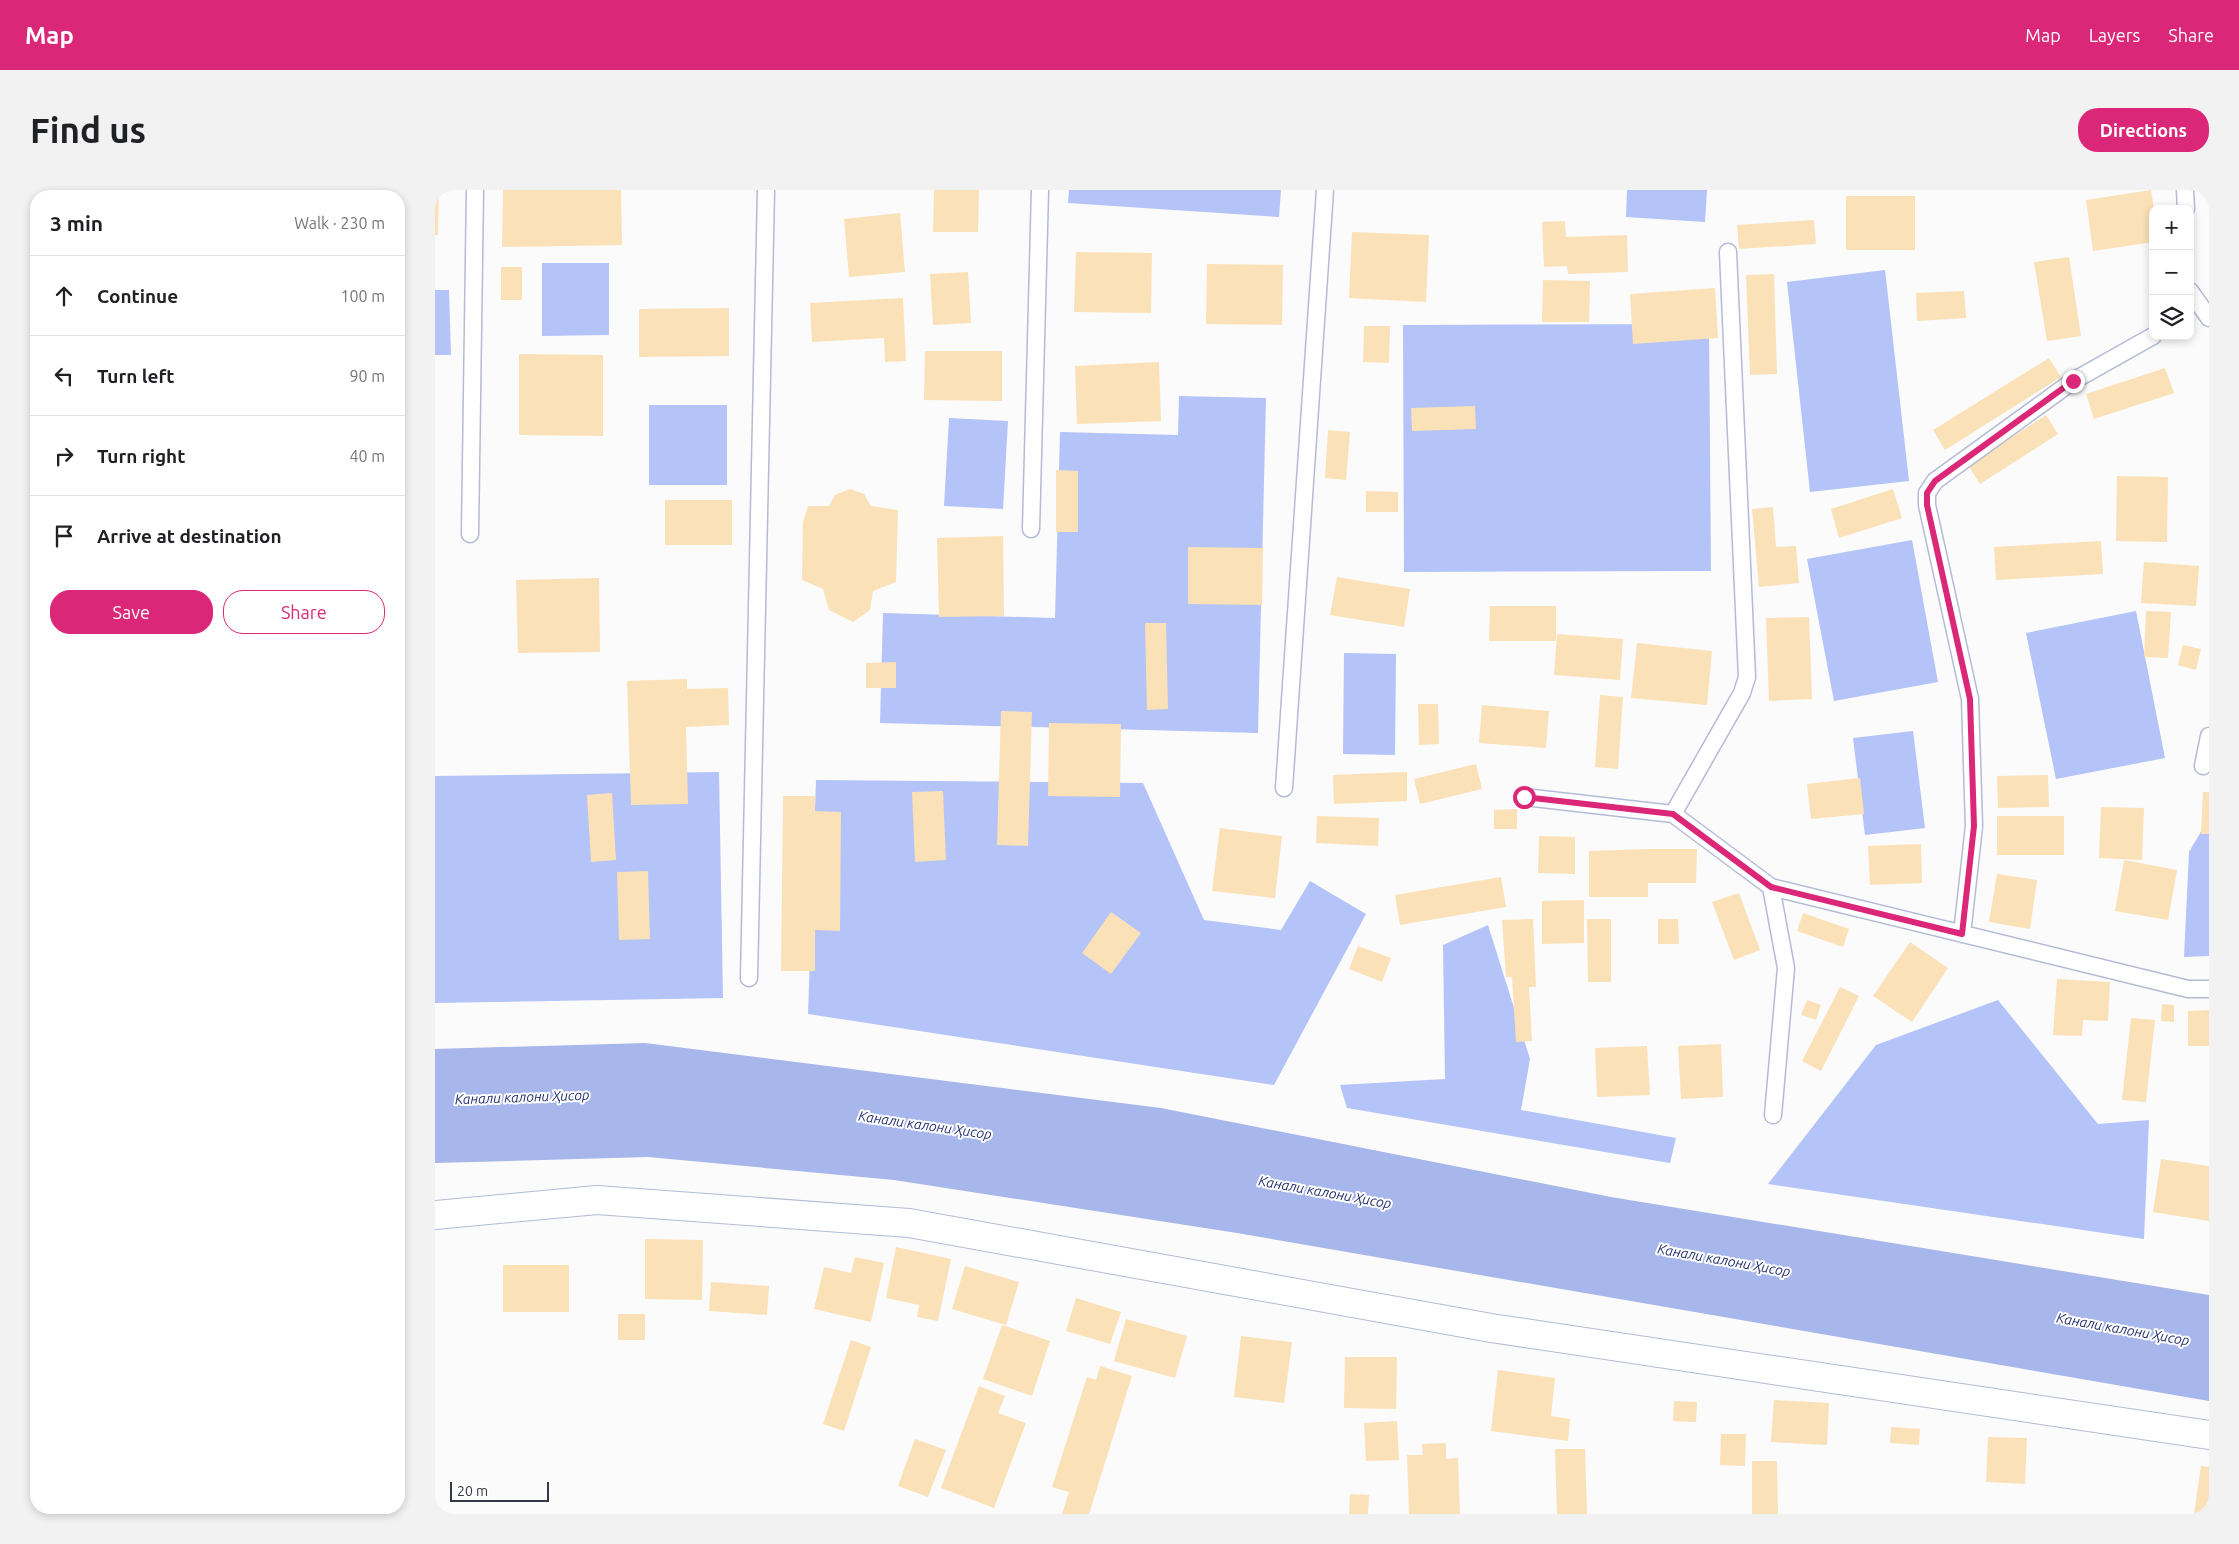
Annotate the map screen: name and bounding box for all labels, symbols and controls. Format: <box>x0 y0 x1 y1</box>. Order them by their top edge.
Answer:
text: Map <box>25 22 74 49</box>
text: Map <box>2025 25 2061 45</box>
text: Layers <box>2089 25 2140 45</box>
text: Share <box>2168 25 2214 45</box>
button: Directions <box>2078 108 2209 152</box>
text: Find us <box>30 110 146 150</box>
map controls <box>2149 205 2194 340</box>
button: + <box>2149 205 2194 250</box>
text: 3 min <box>50 211 103 235</box>
text: Walk · 230 m <box>294 214 385 232</box>
button: − <box>2149 250 2194 295</box>
icon: ahead <box>50 282 78 310</box>
text: Continue <box>97 285 178 307</box>
text: 100 m <box>340 287 385 305</box>
button: layers <box>2149 295 2194 340</box>
icon: left <box>50 362 78 390</box>
text: Turn left <box>97 365 175 387</box>
text: 90 m <box>349 367 385 385</box>
route end <box>2062 370 2085 393</box>
icon: right <box>50 442 78 470</box>
text: Turn right <box>97 445 185 467</box>
text: 40 m <box>349 447 385 465</box>
icon: arrive <box>50 522 78 550</box>
text: Arrive at destination <box>97 525 282 547</box>
button: Save <box>50 590 213 634</box>
button: Share <box>223 590 385 634</box>
route start <box>1513 786 1536 809</box>
water label: Канали калони Ҳисор <box>454 1087 590 1107</box>
water label: Канали калони Ҳисор <box>857 1108 993 1142</box>
water label: Канали калони Ҳисор <box>1257 1172 1393 1212</box>
water label: Канали калони Ҳисор <box>1656 1240 1792 1280</box>
water label: Канали калони Ҳисор <box>2055 1309 2191 1349</box>
scale bar <box>450 1479 549 1502</box>
text: 20 m <box>457 1483 488 1499</box>

